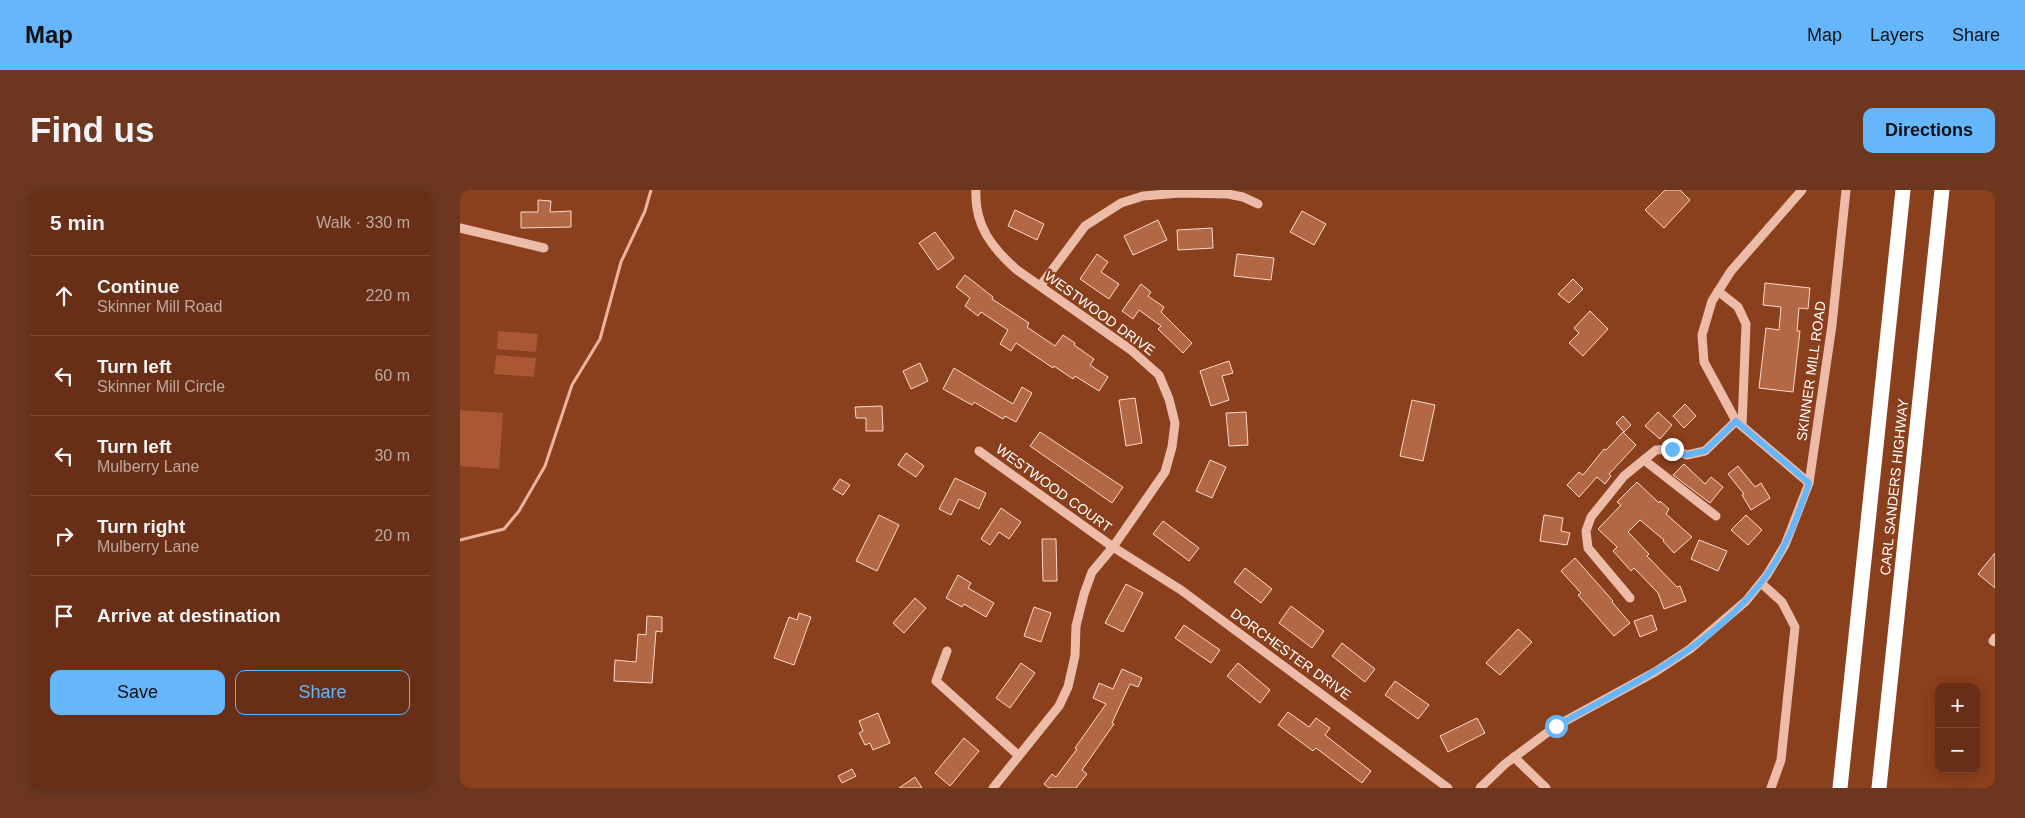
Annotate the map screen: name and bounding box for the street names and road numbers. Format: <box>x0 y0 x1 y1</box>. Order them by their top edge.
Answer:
street label: WESTWOOD DRIVE <box>1042 268 1158 358</box>
street label: SKINNER MILL ROAD <box>1793 300 1829 442</box>
street label: CARL SANDERS HIGHWAY <box>1877 397 1911 576</box>
street label: WESTWOOD COURT <box>993 441 1115 536</box>
street label: DORCHESTER DRIVE <box>1228 605 1354 703</box>

